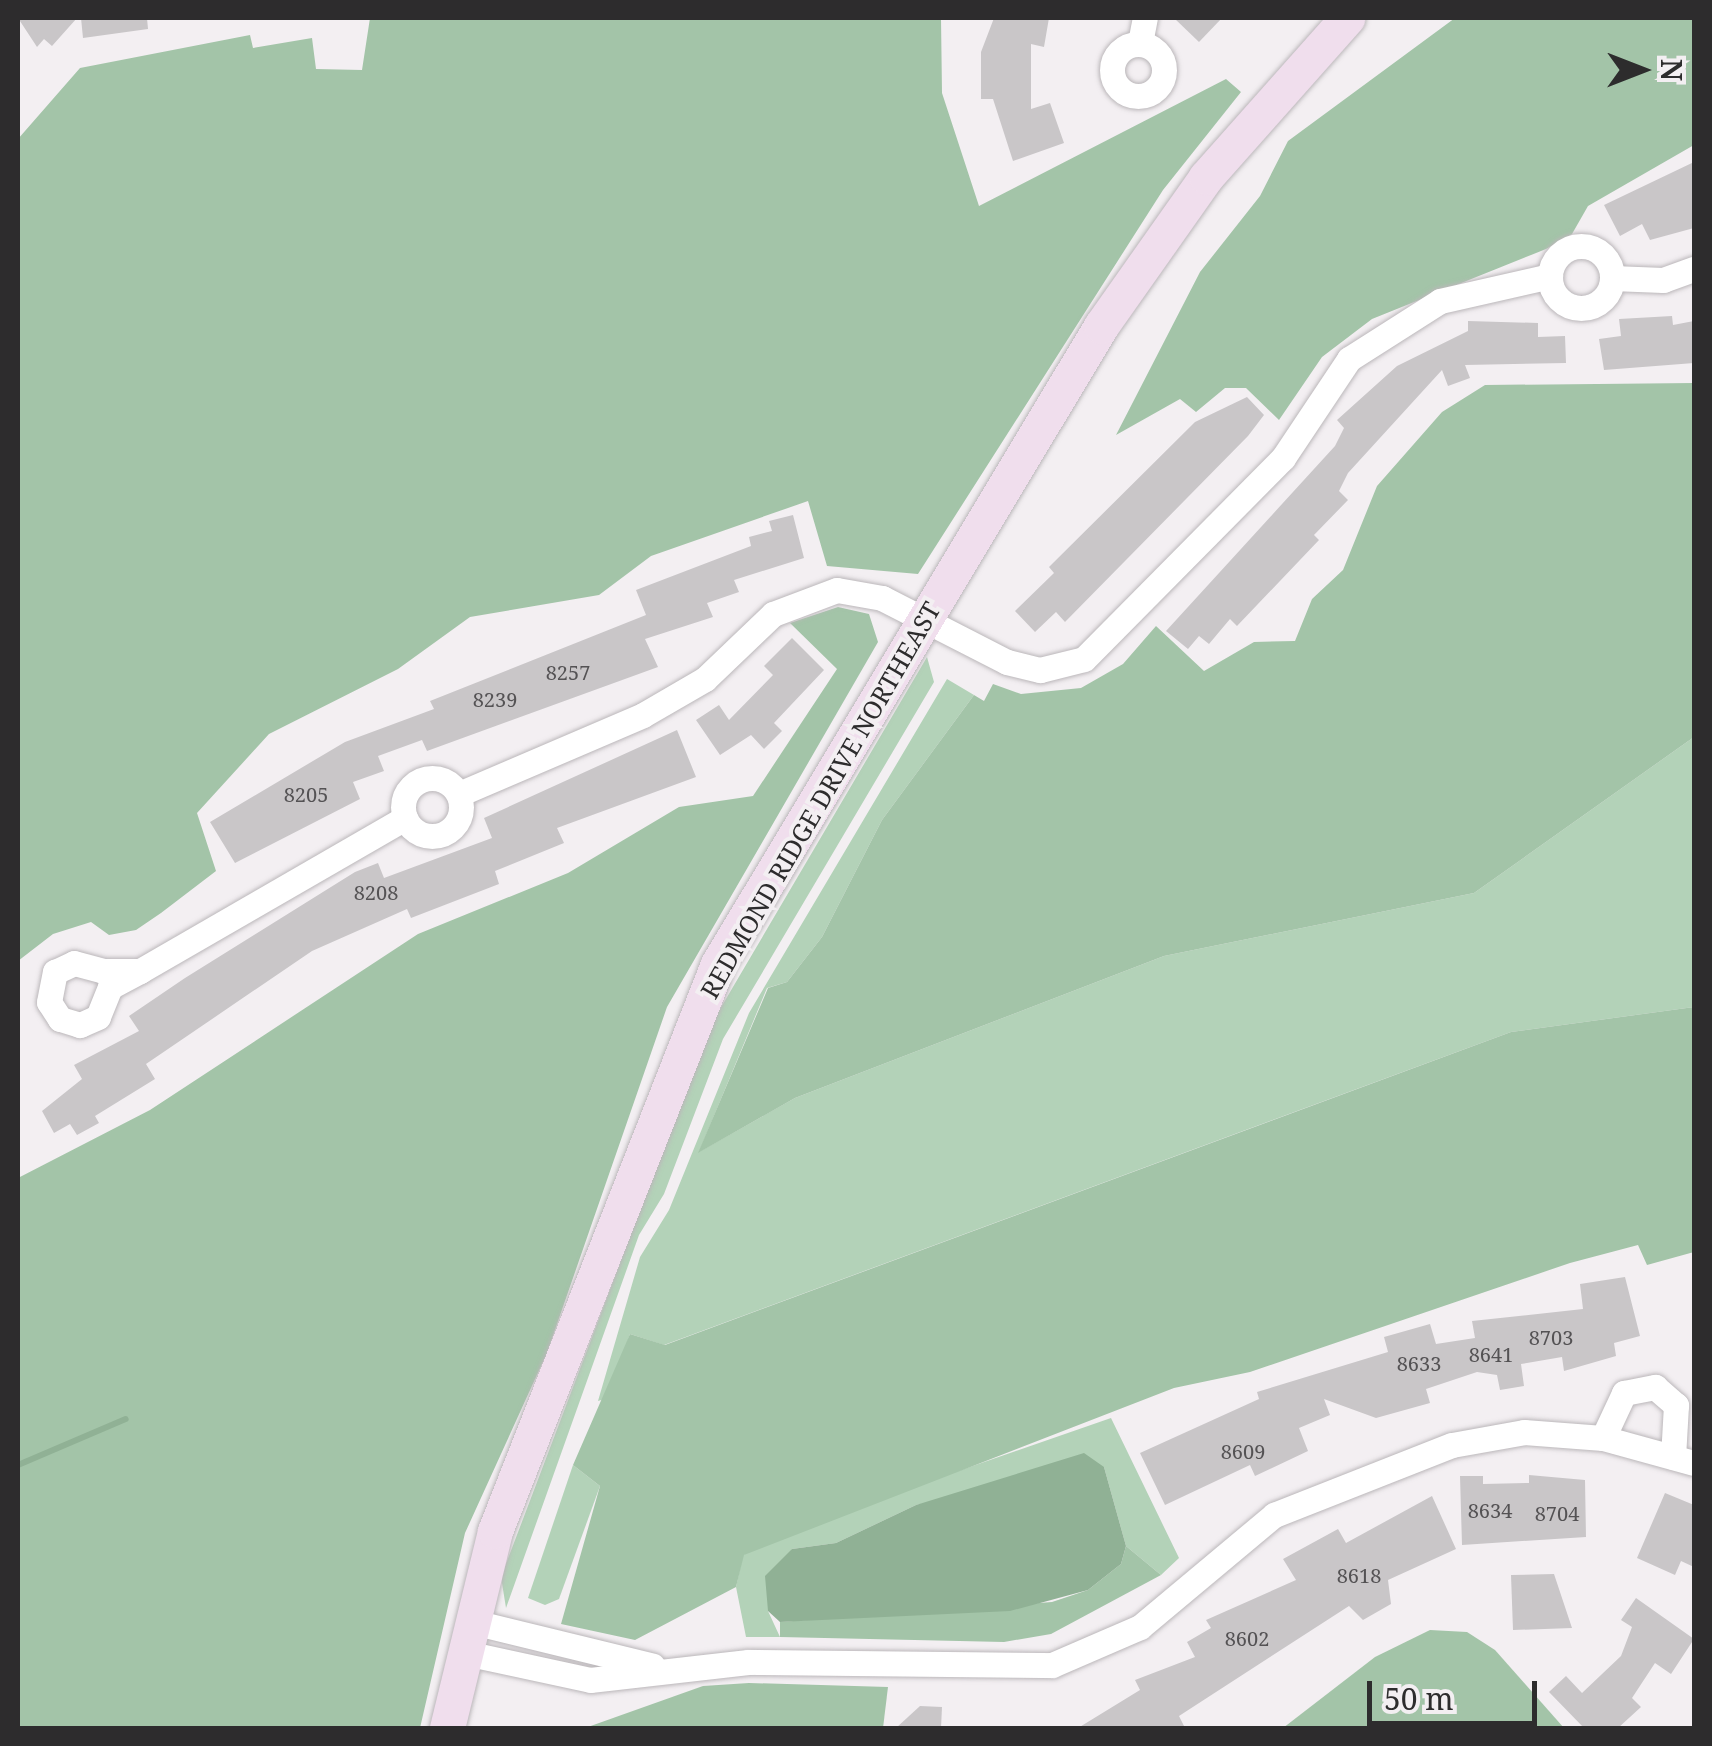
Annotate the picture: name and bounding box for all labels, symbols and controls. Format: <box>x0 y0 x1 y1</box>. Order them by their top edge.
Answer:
north arrow <box>1592 20 1692 120</box>
text: N <box>1653 59 1691 81</box>
street label: REDMOND RIDGE DRIVE NORTHEAST <box>694 597 946 1003</box>
house number: 8257 <box>546 660 590 684</box>
house number: 8239 <box>473 687 517 711</box>
house number: 8205 <box>284 782 328 806</box>
house number: 8208 <box>354 880 398 904</box>
house number: 8703 <box>1529 1325 1573 1349</box>
house number: 8641 <box>1469 1342 1513 1366</box>
house number: 8633 <box>1397 1351 1441 1375</box>
house number: 8609 <box>1221 1439 1265 1463</box>
house number: 8634 <box>1468 1498 1512 1522</box>
house number: 8704 <box>1535 1501 1579 1525</box>
house number: 8618 <box>1337 1563 1381 1587</box>
house number: 8602 <box>1225 1626 1269 1650</box>
scale bar <box>1372 1661 1542 1723</box>
text: 50 m <box>1384 1678 1454 1719</box>

